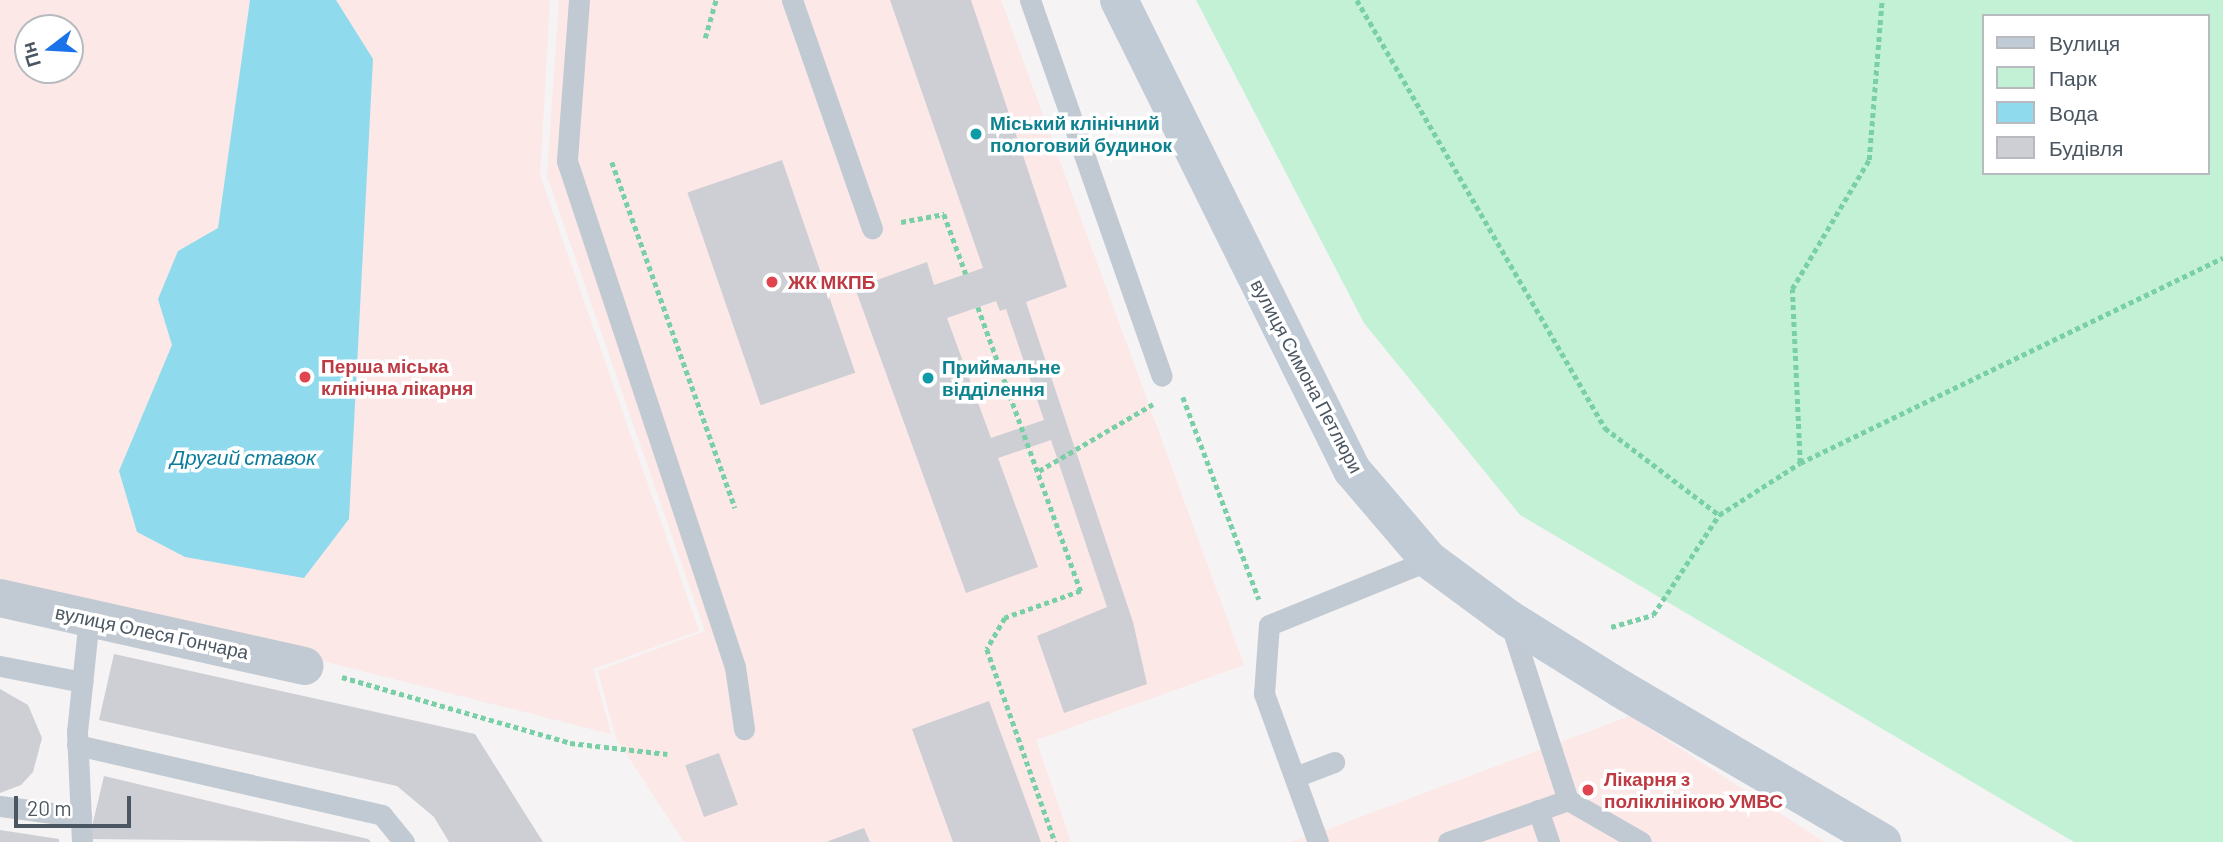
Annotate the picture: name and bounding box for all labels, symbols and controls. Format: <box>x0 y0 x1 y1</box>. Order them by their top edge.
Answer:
north arrow <box>14 14 84 84</box>
legend <box>1982 14 2209 175</box>
text: Вулиця <box>2049 30 2120 55</box>
text: Пн <box>16 39 45 70</box>
text: Парк <box>2049 65 2097 90</box>
text: Вода <box>2049 100 2098 125</box>
place label: Міський клінічний пологовий будинок <box>990 112 1172 156</box>
marker: Міський клінічний пологовий будинок <box>968 126 984 142</box>
text: Будівля <box>2049 135 2123 160</box>
place label: ЖК МКПБ <box>788 271 875 293</box>
marker: ЖК МКПБ <box>762 272 782 292</box>
street label: вулиця Симона Петлюри <box>1246 275 1368 477</box>
place label: Перша міська клінічна лікарня <box>321 355 473 399</box>
place label: Приймальне відділення <box>942 356 1061 400</box>
marker: Перша міська клінічна лікарня <box>295 367 315 387</box>
marker: Приймальне відділення <box>920 370 936 386</box>
water label: Другий ставок <box>170 444 316 470</box>
street label: вулиця Олеся Гончара <box>53 600 251 664</box>
place label: Лікарня з поліклінікою УМВС <box>1604 768 1783 812</box>
marker: Лікарня з поліклінікою УМВС <box>1578 780 1598 800</box>
scale bar <box>18 782 135 826</box>
text: 20 m <box>27 795 72 820</box>

